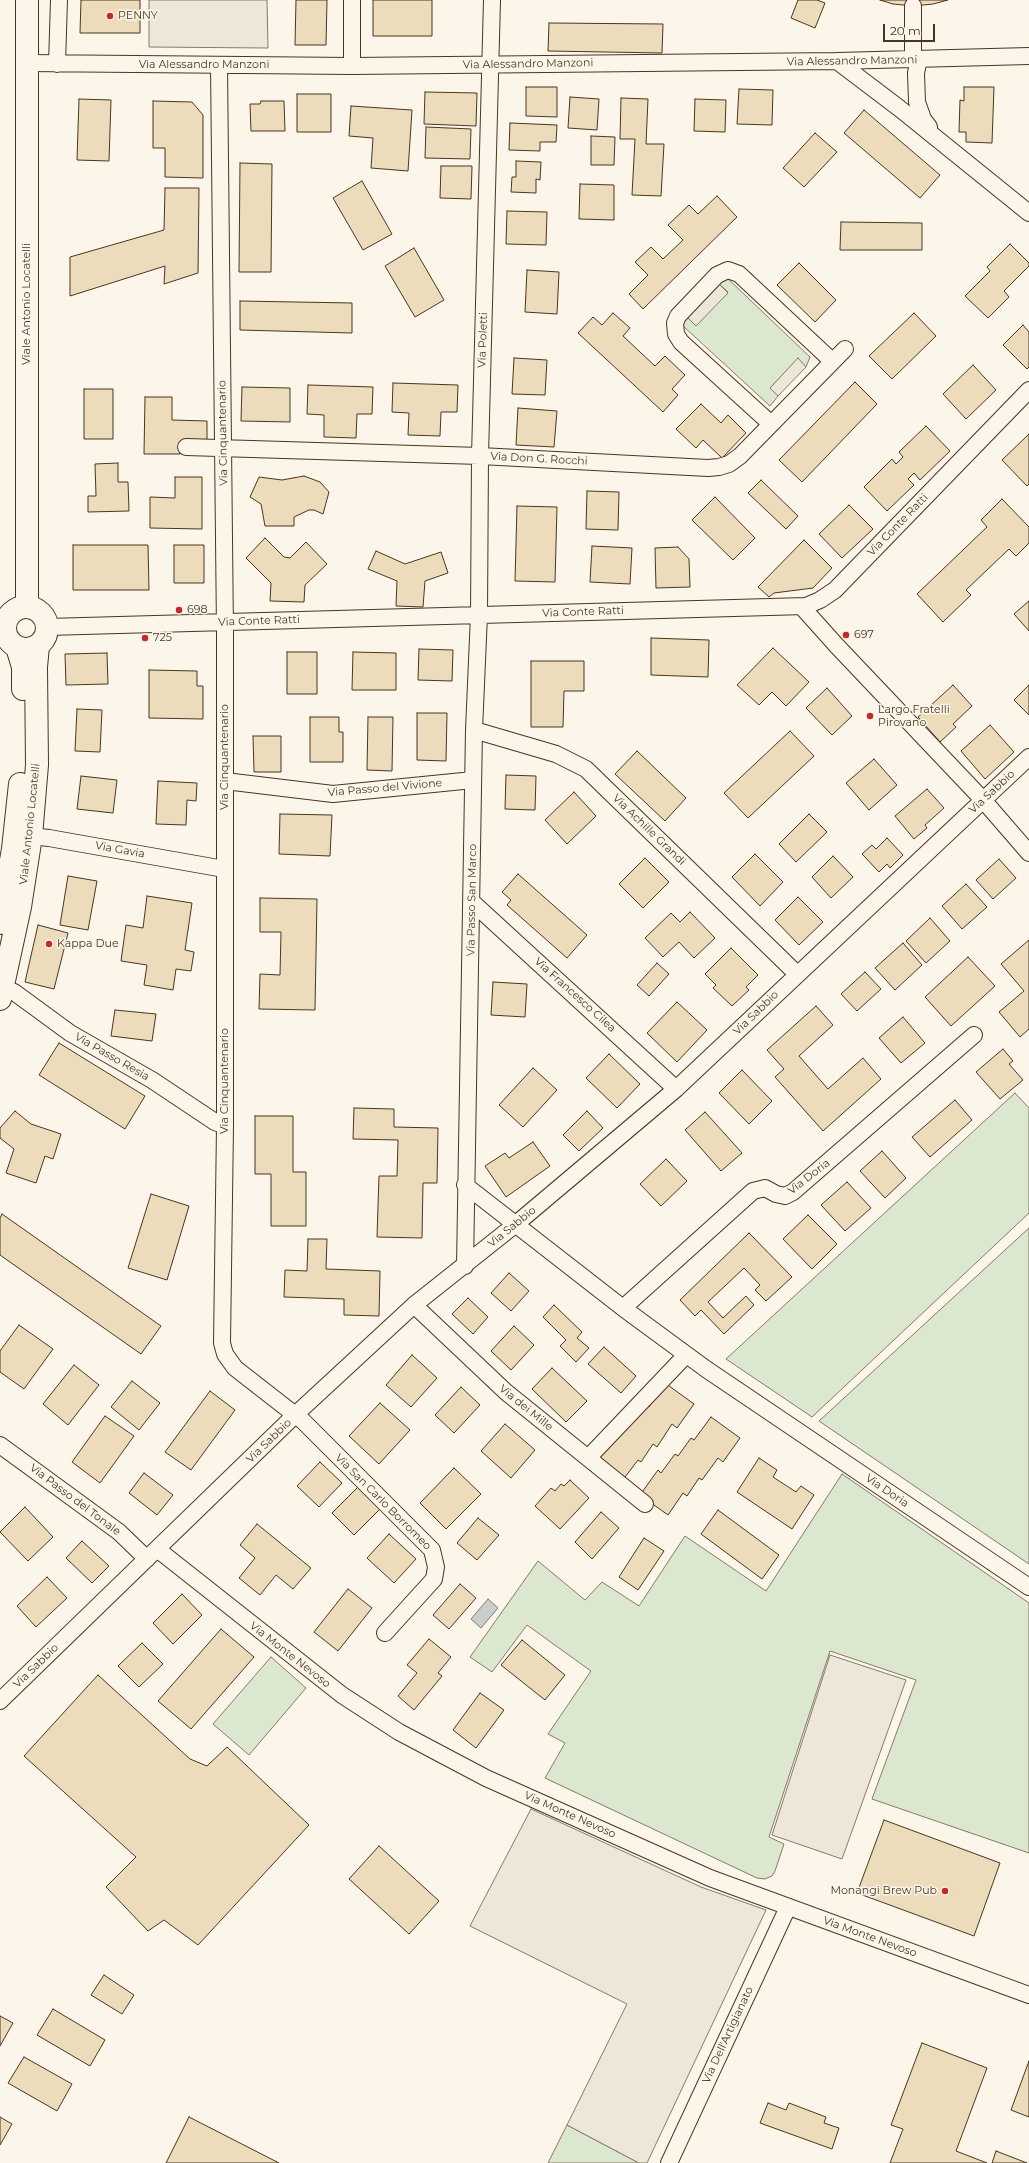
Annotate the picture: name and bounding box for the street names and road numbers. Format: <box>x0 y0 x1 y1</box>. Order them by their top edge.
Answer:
street label: Via Alessandro Manzoni <box>787 53 917 69</box>
street label: Via Alessandro Manzoni <box>463 56 593 72</box>
street label: Via Alessandro Manzoni <box>139 58 269 72</box>
street label: Viale Antonio Locatelli <box>20 243 34 365</box>
street label: Via Poletti <box>475 312 491 368</box>
street label: Via Cinquantenario <box>215 380 231 486</box>
street label: Via Don G. Rocchi <box>490 450 588 468</box>
street label: Via Conte Ratti <box>865 491 931 559</box>
street label: Via Conte Ratti <box>542 604 624 620</box>
street label: Via Conte Ratti <box>218 613 300 629</box>
street label: Via Cinquantenario <box>218 704 232 810</box>
street label: Viale Antonio Locatelli <box>17 763 43 885</box>
street label: Via Sabbio <box>966 767 1018 817</box>
street label: Via Passo del Vivione <box>327 776 443 800</box>
street label: Via Achille Grandi <box>610 792 688 868</box>
street label: Via Gavia <box>94 839 146 861</box>
street label: Via Passo San Marco <box>464 844 480 956</box>
street label: Via Francesco Cilea <box>531 955 619 1035</box>
street label: Via Sabbio <box>731 988 781 1038</box>
street label: Via Cinquantenario <box>218 1028 232 1134</box>
street label: Via Passo Resia <box>72 1030 152 1084</box>
street label: Via Doria <box>785 1157 833 1197</box>
street label: Via Sabbio <box>485 1204 539 1250</box>
street label: Via dei Mille <box>496 1382 556 1434</box>
street label: Via Sabbio <box>244 1416 294 1466</box>
street label: Via San Carlo Borromeo <box>332 1451 434 1553</box>
street label: Via Passo del Tonale <box>27 1461 123 1539</box>
street label: Via Doria <box>863 1472 911 1510</box>
street label: Via Monte Nevoso <box>247 1619 333 1691</box>
street label: Via Sabbio <box>11 1641 61 1691</box>
street label: Via Monte Nevoso <box>522 1789 618 1841</box>
street label: Via Monte Nevoso <box>821 1914 919 1960</box>
street label: Via Dell'Artigianato <box>700 1985 756 2085</box>

